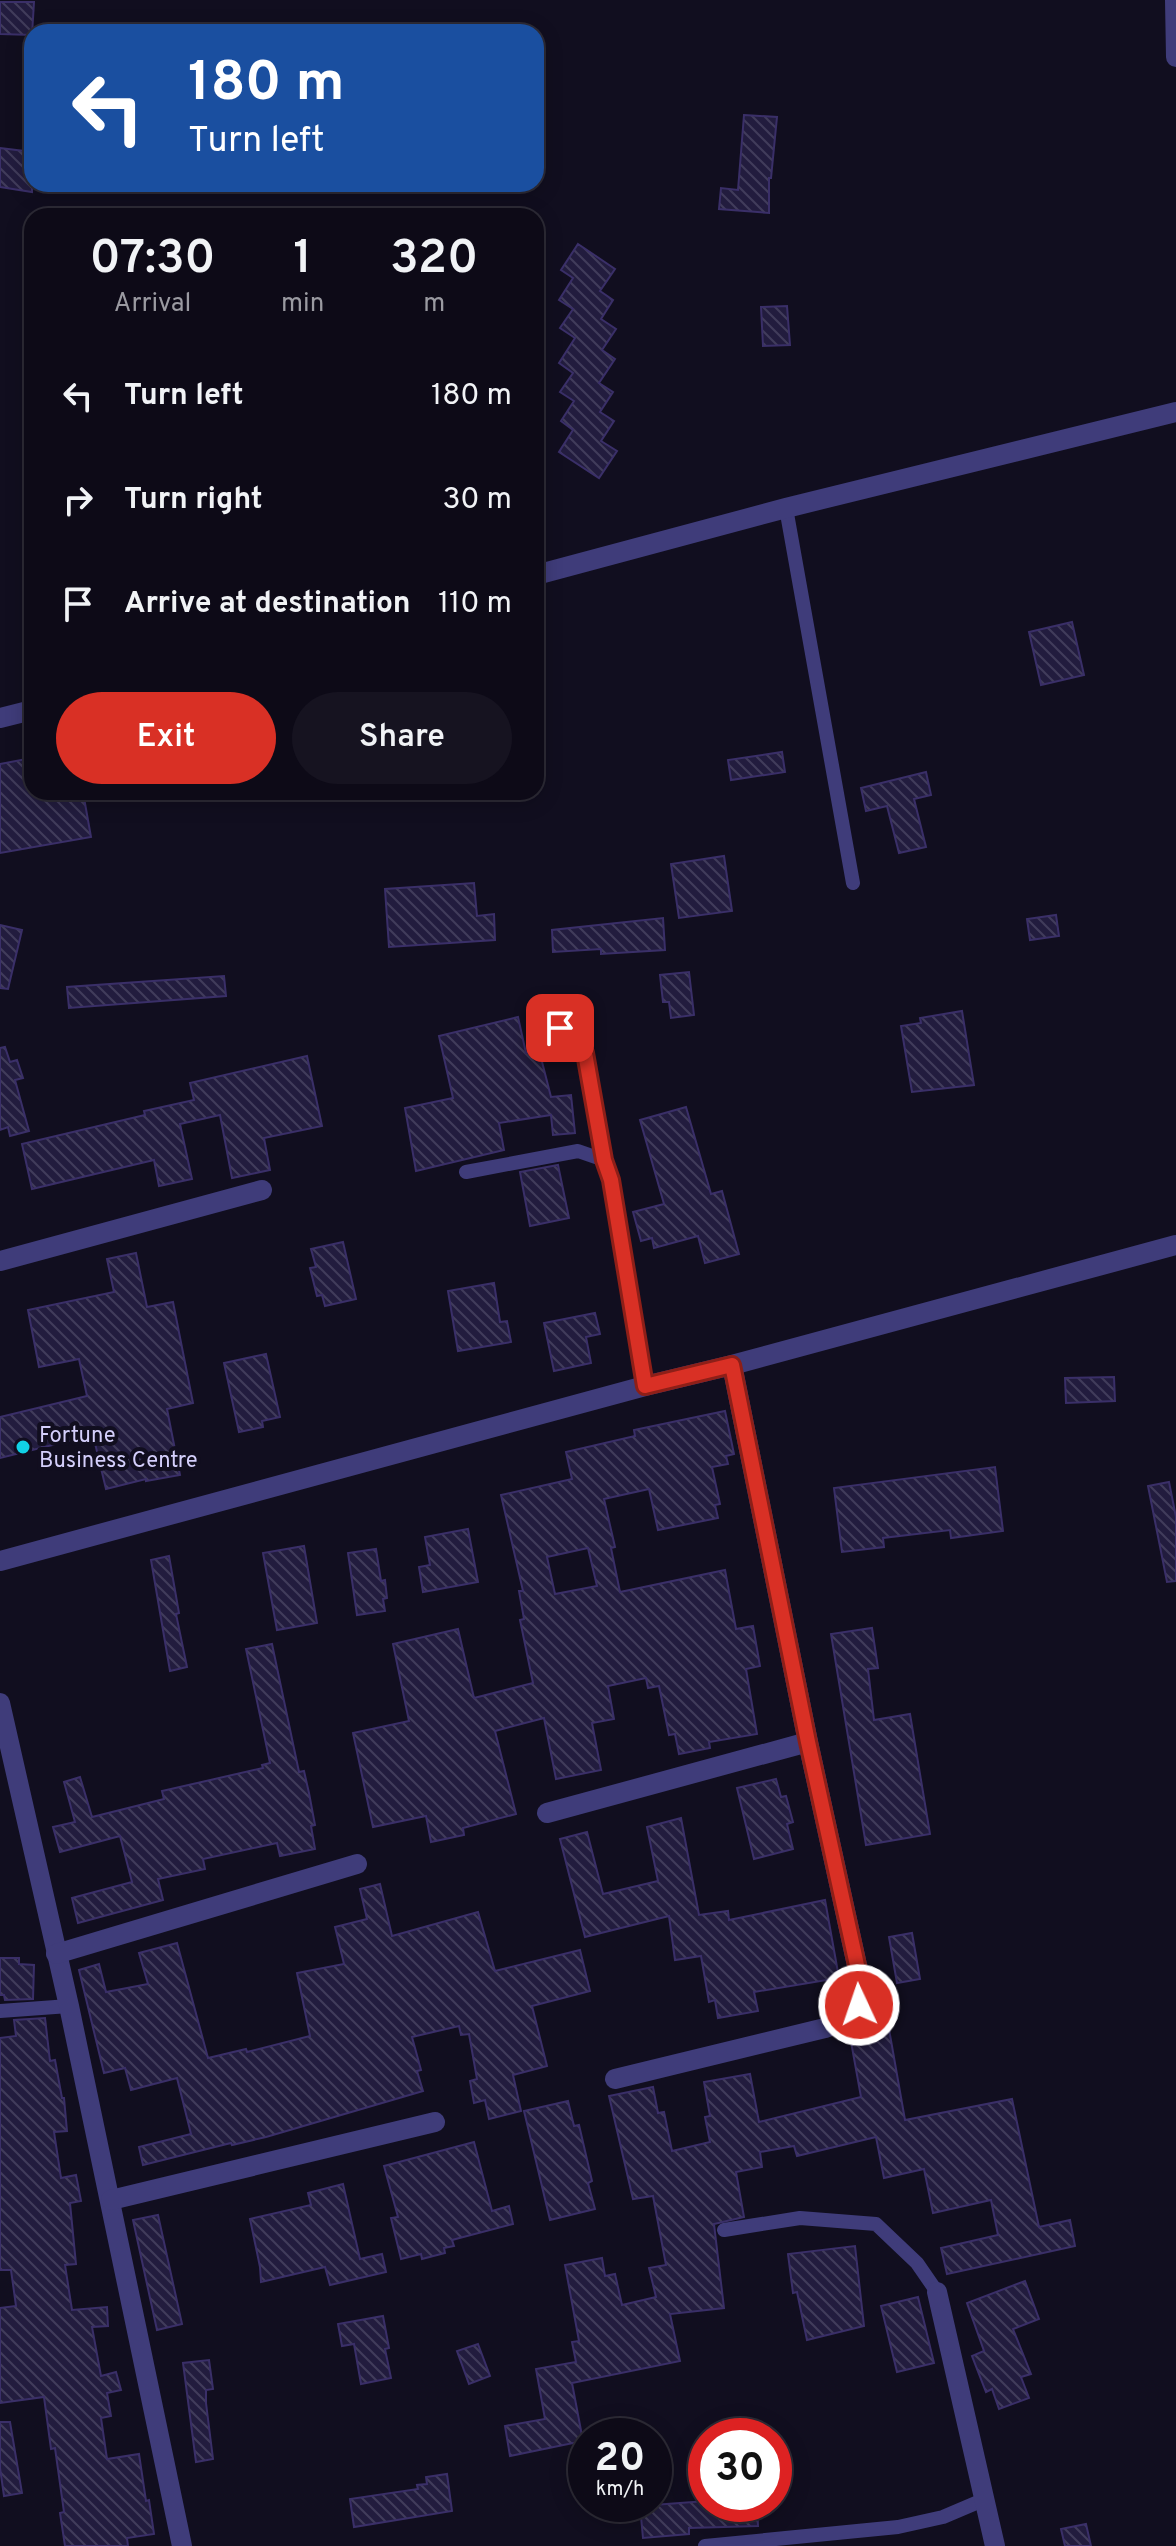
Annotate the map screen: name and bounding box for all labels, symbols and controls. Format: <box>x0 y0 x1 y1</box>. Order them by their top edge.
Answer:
text: 180 m <box>188 50 345 120</box>
icon: left <box>56 56 160 160</box>
text: Turn left <box>188 119 325 165</box>
text: 07:30 <box>90 230 216 290</box>
text: 1 <box>293 230 312 290</box>
text: 320 <box>390 230 478 290</box>
text: Arrival <box>114 288 191 321</box>
text: min <box>281 288 324 321</box>
text: m <box>423 288 445 321</box>
icon: left <box>56 374 100 418</box>
text: Turn left <box>124 378 244 415</box>
text: 180 m <box>431 378 512 415</box>
icon: right <box>56 478 100 522</box>
text: Turn right <box>124 482 262 519</box>
text: 30 m <box>443 482 512 519</box>
icon: arrive <box>56 582 100 626</box>
text: Arrive at destination <box>124 586 410 623</box>
text: 110 m <box>438 586 512 623</box>
button: Exit <box>56 692 276 784</box>
button: Share <box>292 692 512 784</box>
pin <box>526 994 594 1062</box>
icon: arrive <box>538 1006 582 1050</box>
place label: Fortune Business Centre <box>39 1423 198 1475</box>
marker: Fortune Business Centre <box>14 1438 32 1456</box>
position arrow <box>817 1963 901 2047</box>
speed limit sign: 30 <box>688 2418 792 2522</box>
text: 20 <box>595 2435 645 2485</box>
text: km/h <box>596 2477 644 2503</box>

